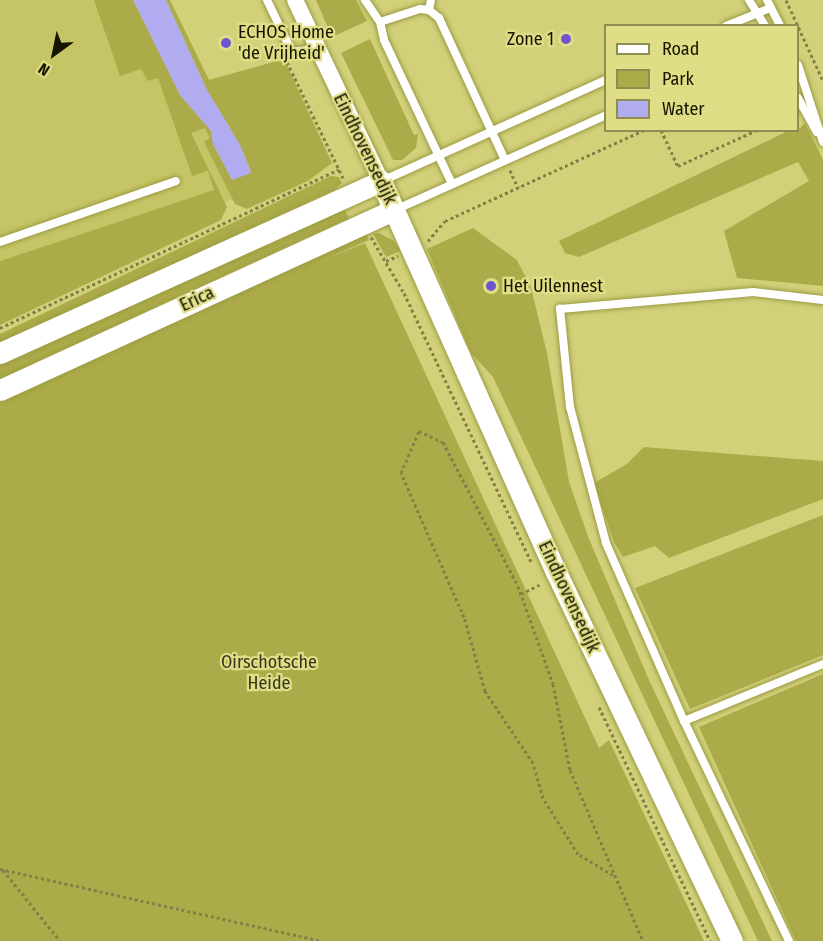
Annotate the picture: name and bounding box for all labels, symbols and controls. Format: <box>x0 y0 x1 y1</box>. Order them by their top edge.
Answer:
place label: ECHOS Home 'de Vrijheid' <box>238 22 334 64</box>
north arrow <box>24 24 84 84</box>
legend <box>604 24 799 132</box>
place label: Zone 1 <box>507 28 554 50</box>
marker: Zone 1 <box>559 32 573 46</box>
marker: ECHOS Home 'de Vrijheid' <box>219 36 233 50</box>
text: Road <box>662 38 699 60</box>
text: N <box>35 59 53 80</box>
text: Park <box>662 68 694 90</box>
street label: Eindhovensedijk <box>329 90 401 208</box>
text: Water <box>662 98 705 120</box>
place label: Het Uilennest <box>503 275 603 297</box>
marker: Het Uilennest <box>484 279 498 293</box>
street label: Erica <box>176 282 218 316</box>
street label: Eindhovensedijk <box>534 538 604 656</box>
park label: Oirschotsche Heide <box>221 652 317 694</box>

